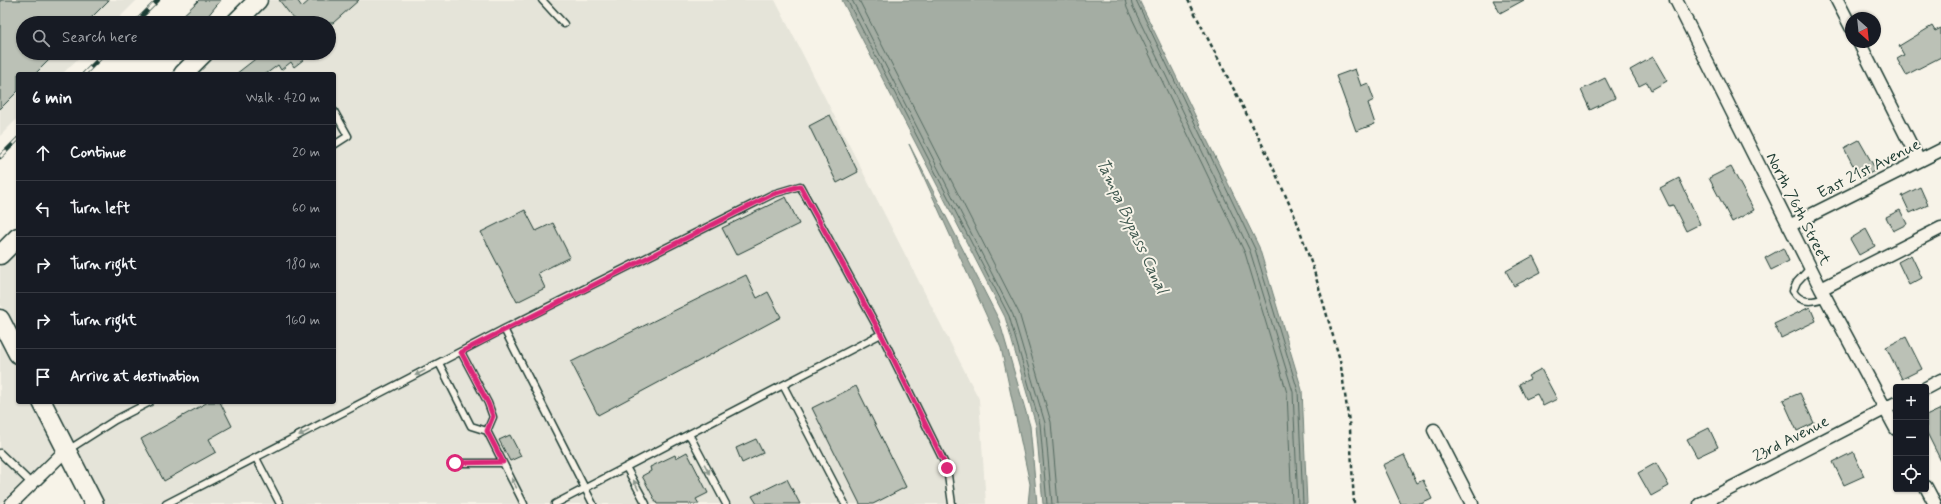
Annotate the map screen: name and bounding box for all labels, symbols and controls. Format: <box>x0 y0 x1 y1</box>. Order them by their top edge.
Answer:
north arrow <box>1845 12 1881 48</box>
search box <box>16 16 336 60</box>
icon: search <box>30 27 52 49</box>
text: Search here <box>62 28 138 48</box>
text: 6 min <box>32 87 72 109</box>
text: Walk · 420 m <box>246 90 320 107</box>
street label: East 21st Avenue <box>1814 134 1924 204</box>
icon: ahead <box>32 142 54 164</box>
text: Continue <box>70 143 126 163</box>
text: 20 m <box>292 144 320 161</box>
street label: North 76th Street <box>1761 149 1836 269</box>
water label: Tampa Bypass Canal <box>1091 155 1174 299</box>
icon: left <box>32 198 54 220</box>
text: Turn left <box>70 199 130 219</box>
text: 60 m <box>292 200 320 217</box>
icon: right <box>32 254 54 276</box>
text: Turn right <box>70 255 137 275</box>
text: 180 m <box>285 256 320 273</box>
icon: right <box>32 310 54 332</box>
text: Turn right <box>70 311 137 331</box>
text: 160 m <box>285 312 320 329</box>
icon: arrive <box>32 366 54 388</box>
text: Arrive at destination <box>70 367 199 387</box>
one-way arrow <box>414 370 426 377</box>
map controls <box>1893 384 1929 492</box>
button: + <box>1893 384 1929 420</box>
street label: 23rd Avenue <box>1749 411 1833 467</box>
button: − <box>1893 420 1929 456</box>
one-way arrow <box>299 430 310 436</box>
route start <box>446 454 464 472</box>
button: locate <box>1893 456 1929 492</box>
route end <box>938 459 956 477</box>
one-way arrow <box>704 463 711 475</box>
one-way arrow <box>511 477 517 489</box>
one-way arrow <box>633 480 639 491</box>

